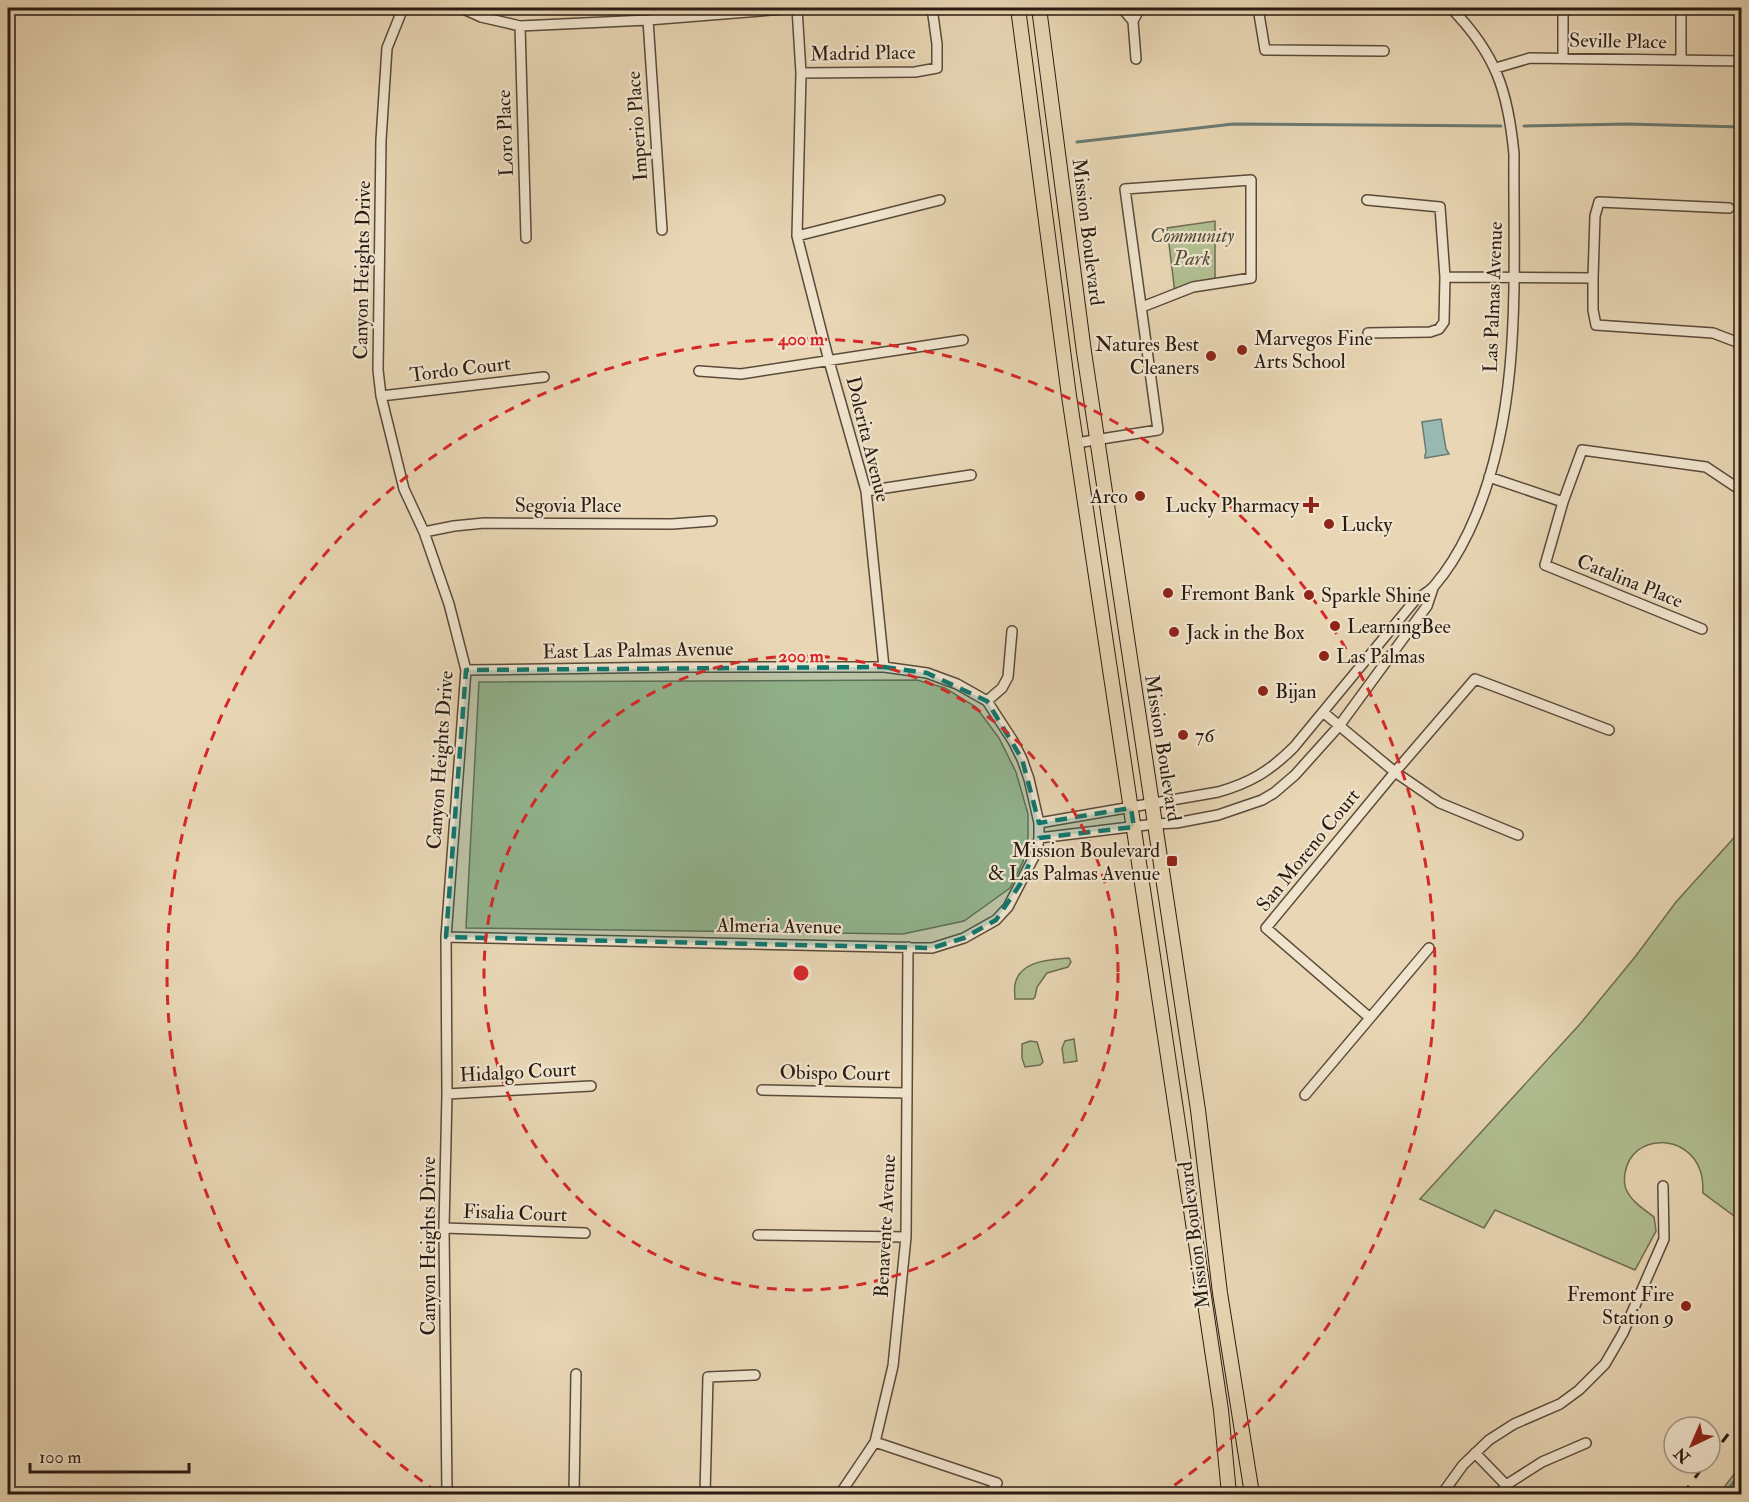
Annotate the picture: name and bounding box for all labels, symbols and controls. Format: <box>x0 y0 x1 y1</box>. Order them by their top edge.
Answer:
street label: Seville Place <box>1569 28 1667 54</box>
street label: Madrid Place <box>810 40 916 66</box>
street label: Imperio Place <box>621 70 654 182</box>
street label: Loro Place <box>491 89 519 177</box>
street label: Mission Boulevard <box>1067 157 1109 307</box>
street label: Canyon Heights Drive <box>348 180 376 360</box>
street label: Las Palmas Avenue <box>1478 221 1508 373</box>
park label: Community Park <box>1150 223 1234 271</box>
place label: Marvegos Fine Arts School <box>1253 326 1373 374</box>
text: 400 m <box>777 328 825 351</box>
place label: Natures Best Cleaners <box>1095 332 1200 380</box>
marker: Marvegos Fine Arts School <box>1235 343 1249 357</box>
marker: Natures Best Cleaners <box>1204 349 1218 363</box>
street label: Tordo Court <box>408 350 512 388</box>
street label: Dolerita Avenue <box>840 374 896 504</box>
place label: Arco <box>1089 484 1128 509</box>
marker: Arco <box>1133 489 1147 503</box>
street label: Segovia Place <box>515 493 621 518</box>
place label: Lucky Pharmacy <box>1165 493 1300 518</box>
marker: Lucky Pharmacy <box>1304 498 1318 512</box>
place label: Lucky <box>1341 512 1393 537</box>
marker: Lucky <box>1322 517 1336 531</box>
street label: Catalina Place <box>1573 548 1687 614</box>
place label: Fremont Bank <box>1180 581 1295 606</box>
place label: Sparkle Shine <box>1321 583 1431 609</box>
marker: Fremont Bank <box>1161 586 1175 600</box>
marker: Sparkle Shine <box>1302 588 1316 602</box>
place label: LearningBee <box>1347 614 1451 639</box>
marker: LearningBee <box>1328 619 1342 633</box>
place label: Jack in the Box <box>1185 620 1305 645</box>
marker: Jack in the Box <box>1167 625 1181 639</box>
street label: East Las Palmas Avenue <box>542 636 734 664</box>
place label: Las Palmas <box>1336 644 1425 669</box>
text: 200 m <box>778 645 825 668</box>
marker: Las Palmas <box>1317 649 1331 663</box>
street label: Canyon Heights Drive <box>421 670 459 850</box>
street label: Mission Boulevard <box>1139 673 1187 823</box>
place label: Bijan <box>1275 679 1316 704</box>
marker: Bijan <box>1256 684 1270 698</box>
place label: 76 <box>1195 723 1215 748</box>
marker: 76 <box>1176 728 1190 742</box>
street label: San Moreno Court <box>1251 783 1366 916</box>
place label: Mission Boulevard & Las Palmas Avenue <box>988 838 1160 886</box>
marker: Mission Boulevard & Las Palmas Avenue <box>1165 854 1179 868</box>
street label: Almeria Avenue <box>715 912 842 940</box>
centre of rings <box>791 963 811 983</box>
street label: Hidalgo Court <box>459 1056 578 1088</box>
street label: Obispo Court <box>779 1060 891 1087</box>
street label: Benavente Avenue <box>869 1154 901 1298</box>
street label: Canyon Heights Drive <box>416 1156 441 1336</box>
street label: Mission Boulevard <box>1173 1160 1215 1310</box>
street label: Fisalia Court <box>462 1199 568 1227</box>
place label: Fremont Fire Station 9 <box>1567 1282 1674 1330</box>
marker: Fremont Fire Station 9 <box>1679 1299 1693 1313</box>
north arrow <box>1662 1415 1722 1475</box>
scale bar <box>30 1436 189 1474</box>
text: N <box>1670 1442 1695 1468</box>
text: 100 m <box>39 1446 82 1469</box>

